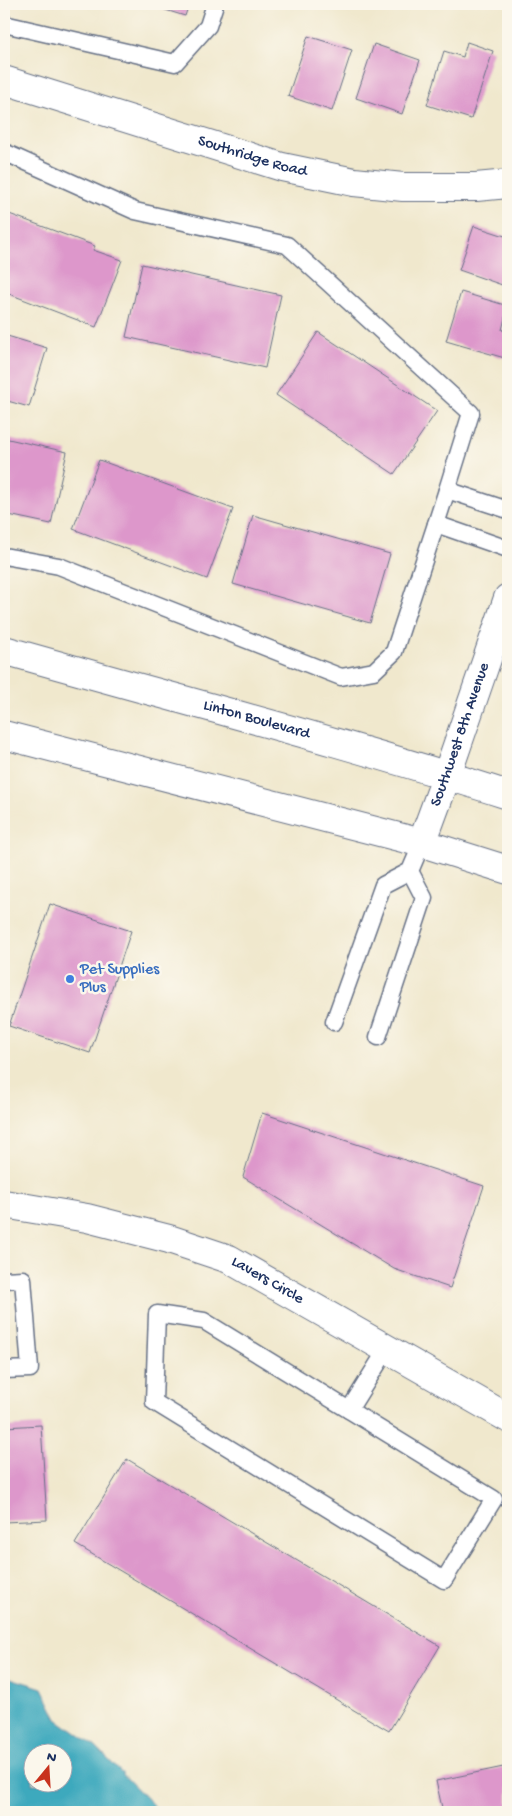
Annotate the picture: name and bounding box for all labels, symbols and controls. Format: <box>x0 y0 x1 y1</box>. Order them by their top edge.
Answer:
street label: Southridge Road <box>195 132 310 182</box>
street label: Southwest 8th Avenue <box>427 660 495 809</box>
street label: Linton Boulevard <box>201 696 314 745</box>
place label: Pet Supplies Plus <box>79 961 160 998</box>
marker: Pet Supplies Plus <box>64 973 76 985</box>
street label: Lavers Circle <box>228 1253 307 1309</box>
north arrow <box>22 1744 72 1794</box>
text: N <box>44 1749 58 1768</box>

